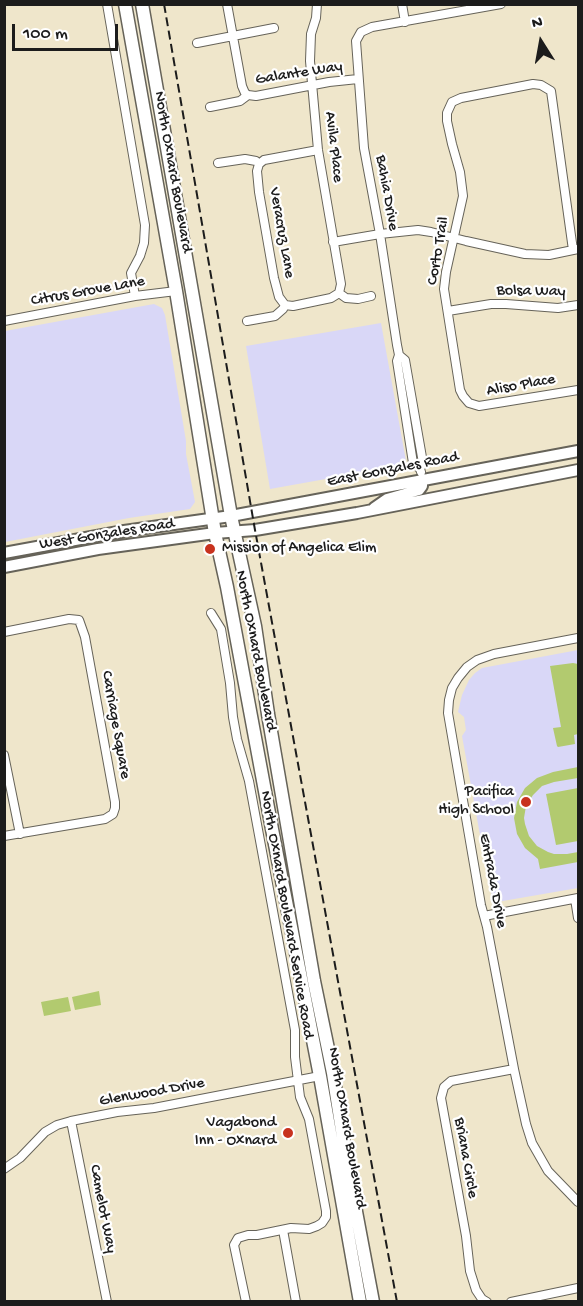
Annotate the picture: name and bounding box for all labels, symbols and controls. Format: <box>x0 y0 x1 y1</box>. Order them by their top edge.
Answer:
scale bar <box>15 12 122 50</box>
north arrow <box>511 12 571 72</box>
text: N <box>531 14 544 34</box>
text: 100 m <box>23 24 68 45</box>
street label: Galante Way <box>254 58 344 90</box>
street label: North Oxnard Boulevard <box>148 90 196 254</box>
street label: Avila Place <box>319 111 347 183</box>
street label: Bahia Drive <box>370 154 402 232</box>
street label: Veracruz Lane <box>264 186 298 280</box>
street label: Corto Trail <box>424 215 454 287</box>
street label: Citrus Grove Lane <box>30 273 146 311</box>
street label: Bolsa Way <box>496 282 566 302</box>
street label: Aliso Place <box>485 371 557 401</box>
street label: East Gonzales Road <box>326 448 460 492</box>
street label: West Gonzales Road <box>38 515 176 555</box>
place label: Mission of Angelica Elim <box>222 539 376 559</box>
marker: Mission of Angelica Elim <box>203 542 217 556</box>
street label: North Oxnard Boulevard <box>230 569 280 733</box>
street label: Carriage Square <box>96 669 134 781</box>
place label: Pacifica High School <box>438 783 514 821</box>
street label: North Oxnard Boulevard Service Road <box>255 789 317 1041</box>
marker: Pacifica High School <box>519 795 533 809</box>
street label: Entrada Drive <box>473 832 511 930</box>
street label: North Oxnard Boulevard <box>322 1046 370 1210</box>
street label: Glenwood Drive <box>98 1074 206 1112</box>
place label: Vagabond Inn - Oxnard <box>195 1114 276 1152</box>
street label: Briana Circle <box>448 1116 482 1200</box>
marker: Vagabond Inn - Oxnard <box>281 1126 295 1140</box>
street label: Camelot Way <box>84 1163 120 1255</box>

